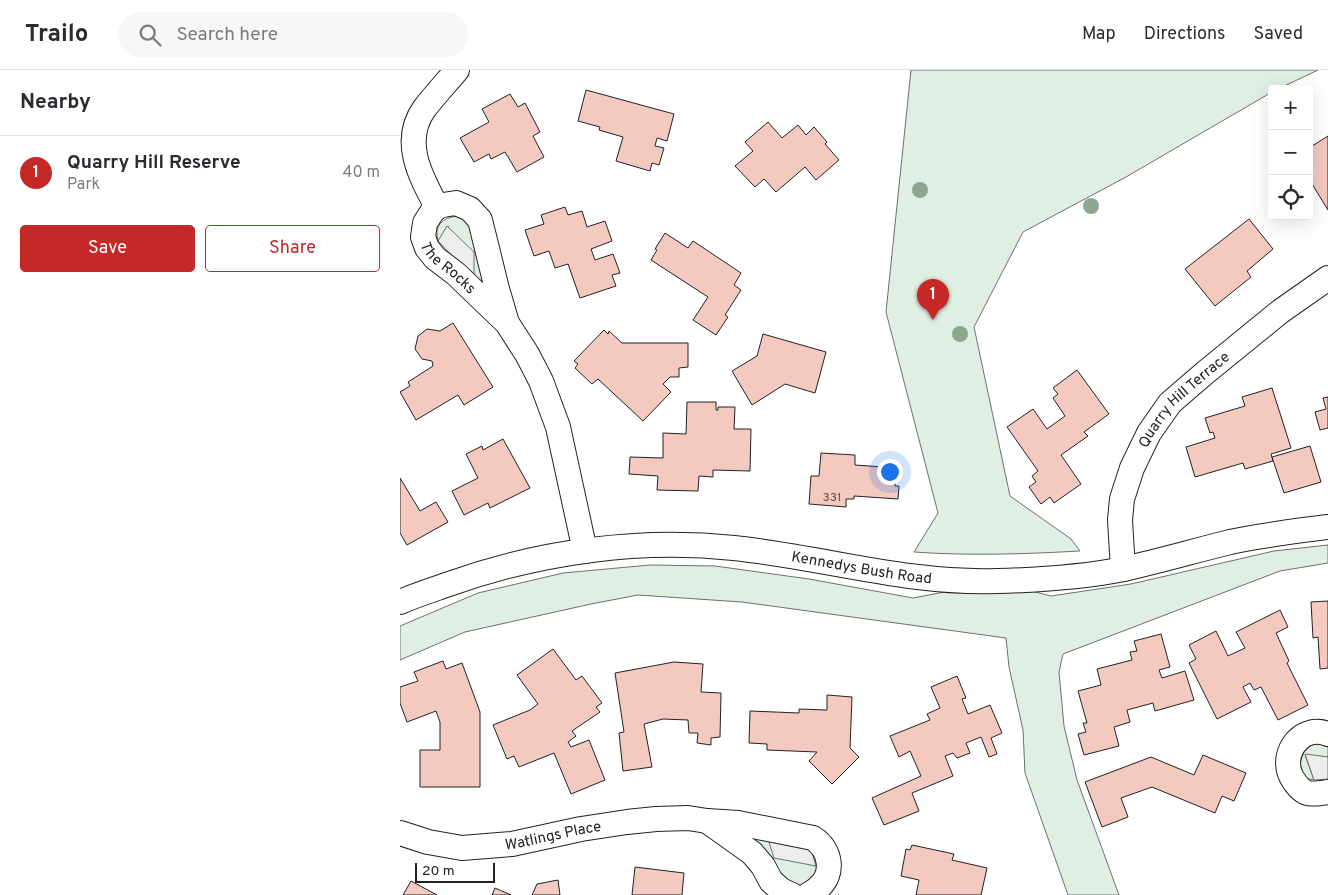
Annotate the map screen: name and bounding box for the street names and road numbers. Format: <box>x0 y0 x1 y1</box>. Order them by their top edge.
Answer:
street label: The Rocks <box>415 240 479 299</box>
street label: Quarry Hill Terrace <box>1135 348 1234 451</box>
street label: Kennedys Bush Road <box>790 548 933 589</box>
street label: Watlings Place <box>504 818 603 856</box>

